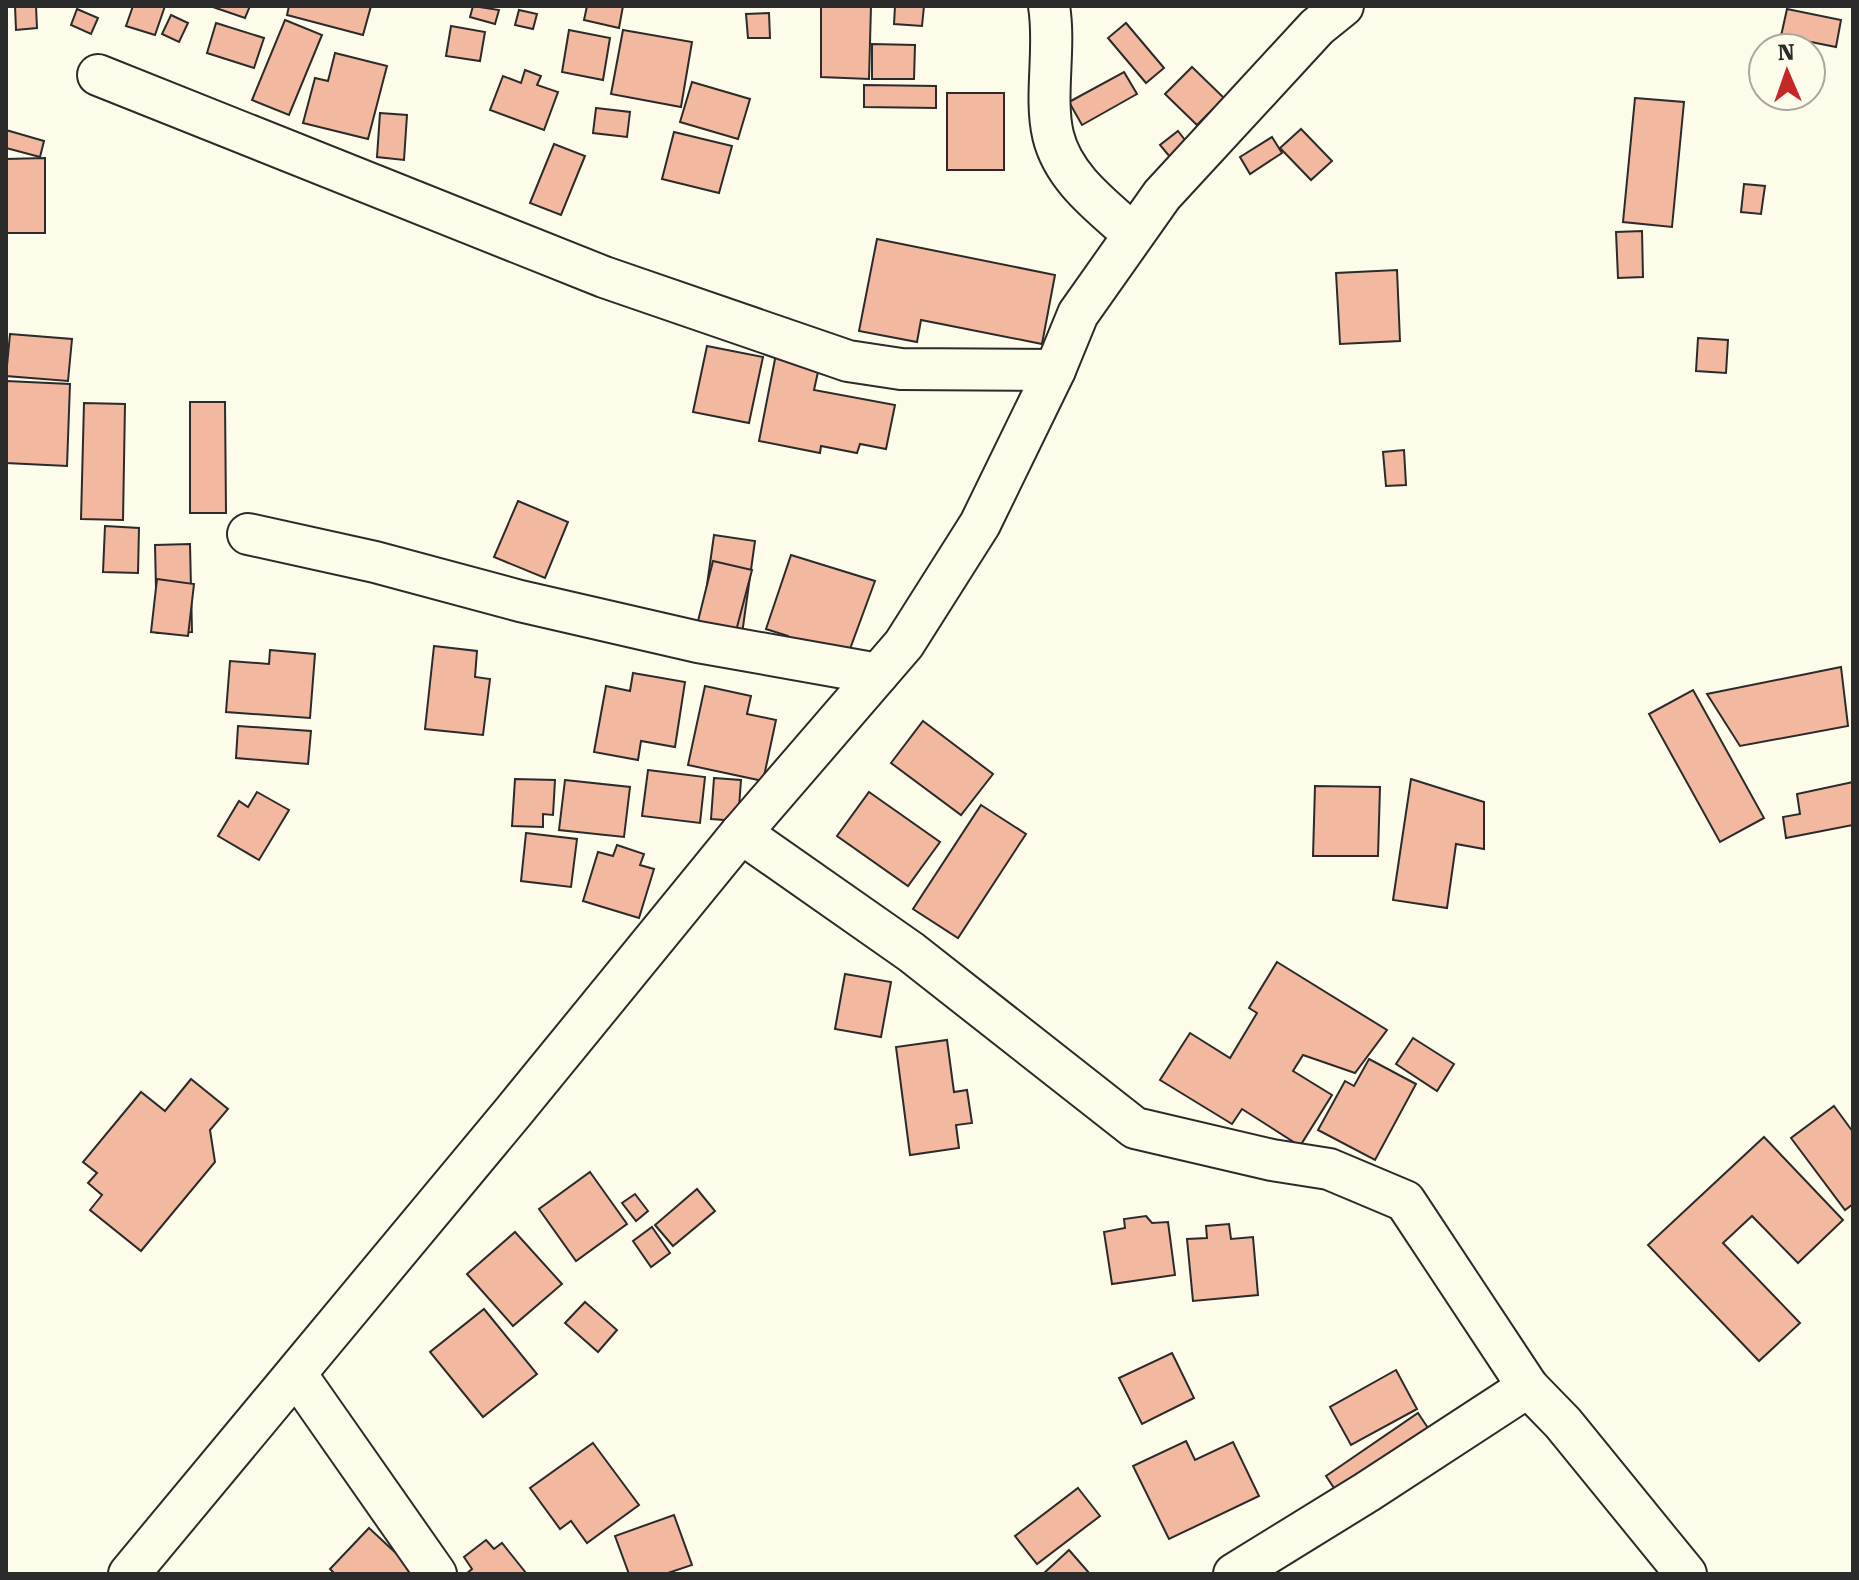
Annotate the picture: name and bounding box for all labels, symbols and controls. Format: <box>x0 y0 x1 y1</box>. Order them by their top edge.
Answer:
north arrow <box>1747 32 1827 112</box>
text: N <box>1777 40 1795 65</box>

